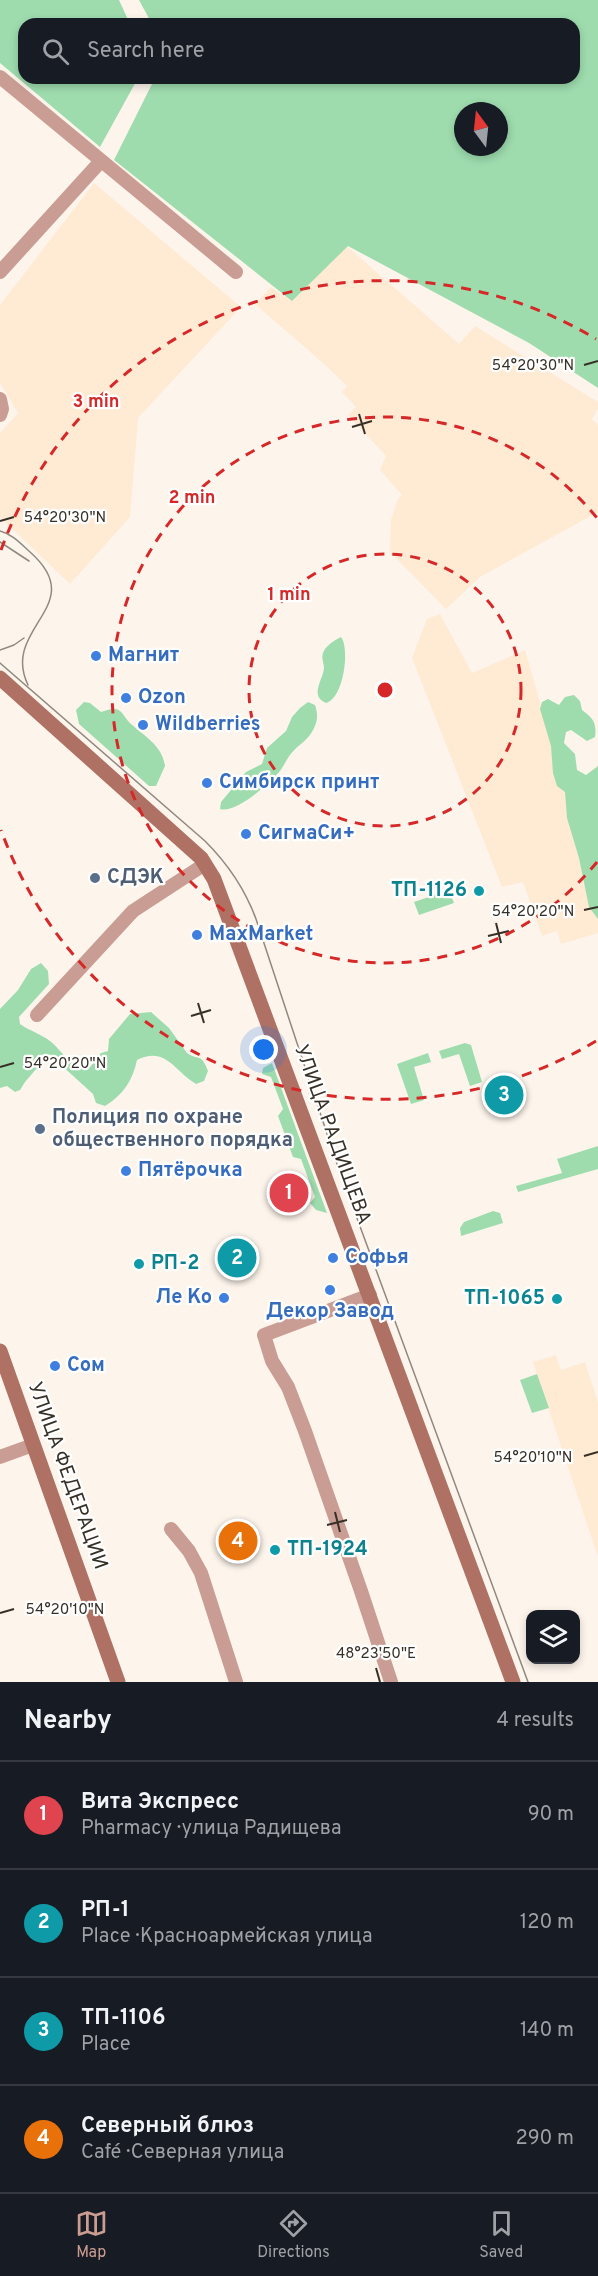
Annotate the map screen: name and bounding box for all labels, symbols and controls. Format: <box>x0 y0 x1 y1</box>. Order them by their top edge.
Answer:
search box <box>18 18 580 84</box>
icon: search <box>39 35 72 68</box>
text: Search here <box>87 38 205 65</box>
north arrow <box>454 102 508 156</box>
text: 54°20'30"N <box>492 357 574 376</box>
text: 3 min <box>73 391 119 414</box>
text: 2 min <box>168 487 216 510</box>
text: 54°20'30"N <box>24 509 106 528</box>
text: 1 min <box>267 584 311 607</box>
place label: Магнит <box>108 643 179 669</box>
marker: Магнит <box>89 649 103 663</box>
centre of rings <box>375 680 395 700</box>
place label: Ozon <box>138 685 186 711</box>
marker: Ozon <box>119 691 133 705</box>
place label: Wildberries <box>155 712 261 738</box>
marker: Wildberries <box>136 718 150 732</box>
place label: Симбирск принт <box>219 770 380 796</box>
marker: Симбирск принт <box>200 776 214 790</box>
place label: СигмаСи+ <box>258 821 355 847</box>
marker: СигмаСи+ <box>239 827 253 841</box>
place label: СДЭК <box>107 865 164 891</box>
marker: СДЭК <box>88 871 102 885</box>
place label: ТП-1126 <box>391 878 467 904</box>
marker: ТП-1126 <box>472 884 486 898</box>
text: 54°20'20"N <box>492 903 574 922</box>
place label: MaxMarket <box>209 922 313 948</box>
marker: MaxMarket <box>190 928 204 942</box>
your location <box>249 1035 278 1064</box>
street label: УЛИЦА РАДИЩЕВА <box>287 1041 377 1229</box>
text: 54°20'20"N <box>24 1055 106 1074</box>
pin: 3 <box>484 1072 524 1118</box>
place label: Полиция по охране общественного порядка <box>52 1105 293 1154</box>
marker: Полиция по охране общественного порядка <box>33 1122 47 1136</box>
place label: Пятёрочка <box>138 1158 243 1184</box>
marker: Пятёрочка <box>119 1164 133 1178</box>
pin: 1 <box>270 1170 308 1216</box>
pin: 2 <box>218 1236 256 1280</box>
place label: Софья <box>345 1245 409 1271</box>
place label: РП-2 <box>151 1251 199 1277</box>
marker: Софья <box>326 1251 340 1265</box>
marker: РП-2 <box>132 1257 146 1271</box>
marker: Декор Завод <box>323 1283 337 1297</box>
place label: Ле Ко <box>156 1285 212 1311</box>
place label: ТП-1065 <box>464 1286 545 1312</box>
marker: Ле Ко <box>217 1291 231 1305</box>
marker: ТП-1065 <box>550 1292 564 1306</box>
place label: Декор Завод <box>266 1299 394 1325</box>
place label: Сом <box>67 1353 105 1379</box>
marker: Сом <box>48 1359 62 1373</box>
street label: УЛИЦА ФЕДЕРАЦИИ <box>21 1379 113 1573</box>
text: 54°20'10"N <box>494 1449 572 1468</box>
pin: 4 <box>218 1518 258 1564</box>
place label: ТП-1924 <box>287 1537 368 1563</box>
marker: ТП-1924 <box>268 1543 282 1557</box>
text: 54°20'10"N <box>26 1601 104 1620</box>
map controls <box>526 1610 580 1664</box>
button: layers <box>526 1610 580 1664</box>
text: 48°23'50"E <box>336 1645 416 1664</box>
text: Nearby <box>24 1705 112 1738</box>
text: 4 results <box>497 1708 574 1734</box>
text: Вита Экспресс <box>81 1789 239 1816</box>
text: 1 <box>40 1802 48 1828</box>
text: 90 m <box>528 1802 574 1828</box>
text: Pharmacy · улица Радищева <box>81 1816 342 1842</box>
text: РП-1 <box>81 1897 130 1924</box>
text: 2 <box>37 1910 50 1936</box>
text: 120 m <box>520 1910 574 1936</box>
text: Place · Красноармейская улица <box>81 1924 372 1950</box>
text: ТП-1106 <box>81 2005 166 2032</box>
text: 3 <box>38 2018 50 2044</box>
text: 140 m <box>520 2018 574 2044</box>
text: Place <box>81 2032 131 2058</box>
text: Северный блюз <box>81 2113 254 2140</box>
text: 4 <box>37 2126 50 2152</box>
text: 290 m <box>516 2126 574 2152</box>
text: Café · Северная улица <box>81 2140 284 2166</box>
tab: Map <box>75 2207 108 2263</box>
tab: Directions <box>257 2207 330 2263</box>
tab: Saved <box>479 2207 523 2263</box>

